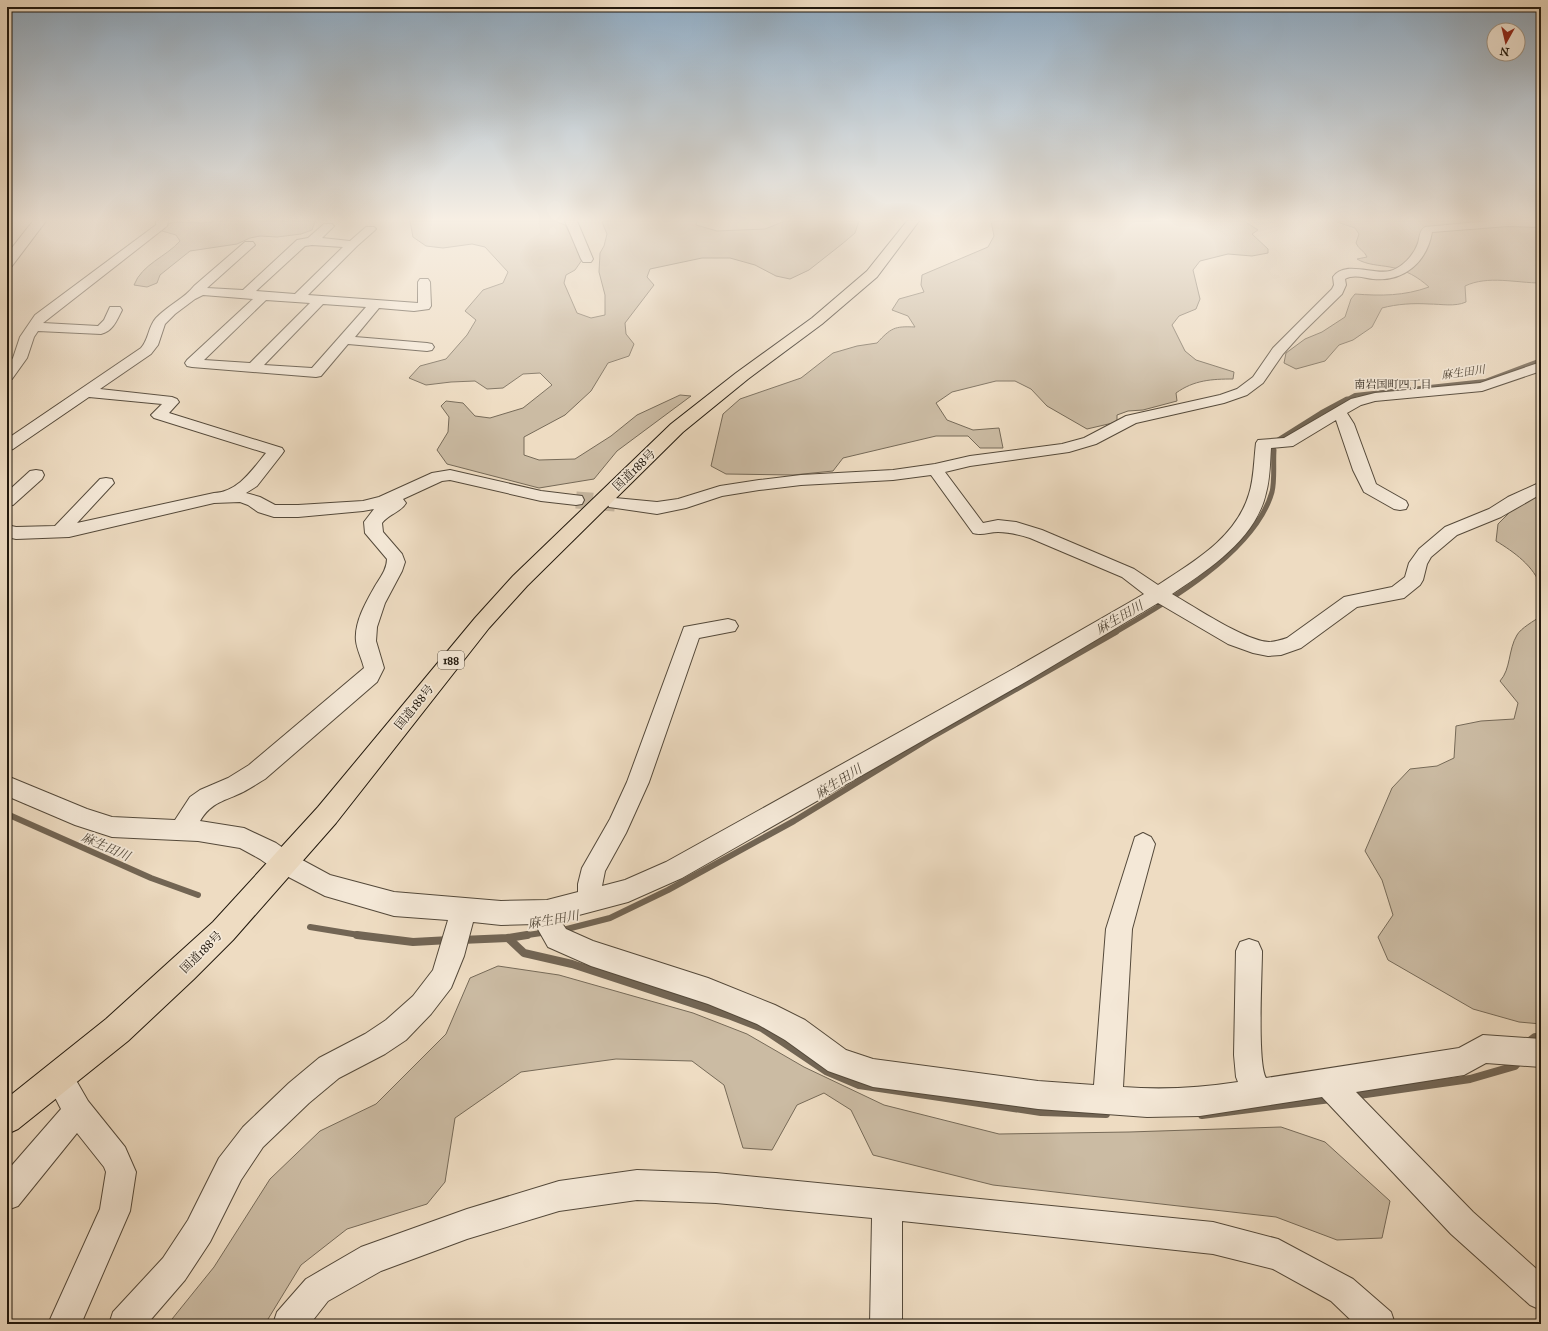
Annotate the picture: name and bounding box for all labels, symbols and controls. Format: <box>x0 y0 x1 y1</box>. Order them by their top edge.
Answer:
north arrow <box>1486 22 1526 62</box>
text: N <box>1498 44 1510 58</box>
water label: 麻生田川 <box>1440 363 1487 382</box>
district label: 南岩国町四丁目 <box>1355 378 1432 391</box>
street label: 国道188号 <box>610 446 658 494</box>
water label: 麻生田川 <box>1093 597 1148 638</box>
road number: 188 <box>438 651 464 669</box>
street label: 国道188号 <box>392 682 436 732</box>
water label: 麻生田川 <box>812 760 867 802</box>
water label: 麻生田川 <box>79 829 134 866</box>
water label: 麻生田川 <box>526 907 582 932</box>
street label: 国道188号 <box>177 928 225 976</box>

